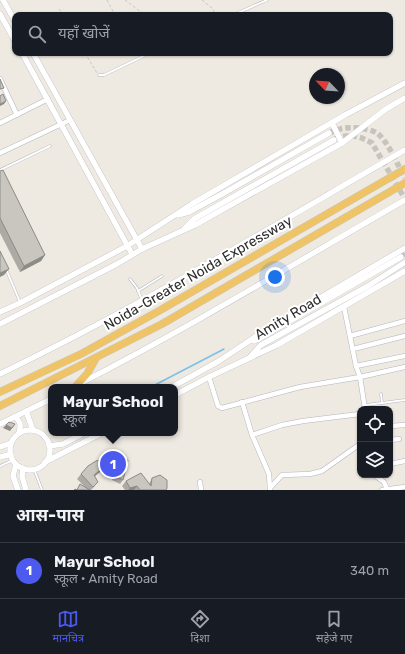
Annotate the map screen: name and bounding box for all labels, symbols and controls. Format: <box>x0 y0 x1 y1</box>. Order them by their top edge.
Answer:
search box <box>12 12 393 56</box>
icon: search <box>26 23 48 45</box>
text: यहाँ खोजें <box>58 24 110 42</box>
north arrow <box>309 68 345 104</box>
street label: Noida-Greater Noida Expressway <box>101 212 295 334</box>
your location <box>265 267 285 287</box>
street label: Amity Road <box>252 290 324 344</box>
popup <box>48 384 178 436</box>
text: Mayur School <box>63 393 163 411</box>
map controls <box>357 406 393 478</box>
button: locate <box>357 406 393 442</box>
text: स्कूल <box>63 411 87 426</box>
button: layers <box>357 442 393 478</box>
pin: 1 <box>100 449 126 479</box>
text: आस-पास <box>16 505 84 525</box>
text: Mayur School <box>54 553 154 571</box>
text: 1 <box>26 563 32 578</box>
text: 340 m <box>350 563 389 578</box>
text: स्कूल · Amity Road <box>54 571 158 586</box>
tab: मानचित्र <box>53 608 84 646</box>
tab: दिशा <box>189 608 211 646</box>
tab: सहेजे गए <box>316 608 352 646</box>

